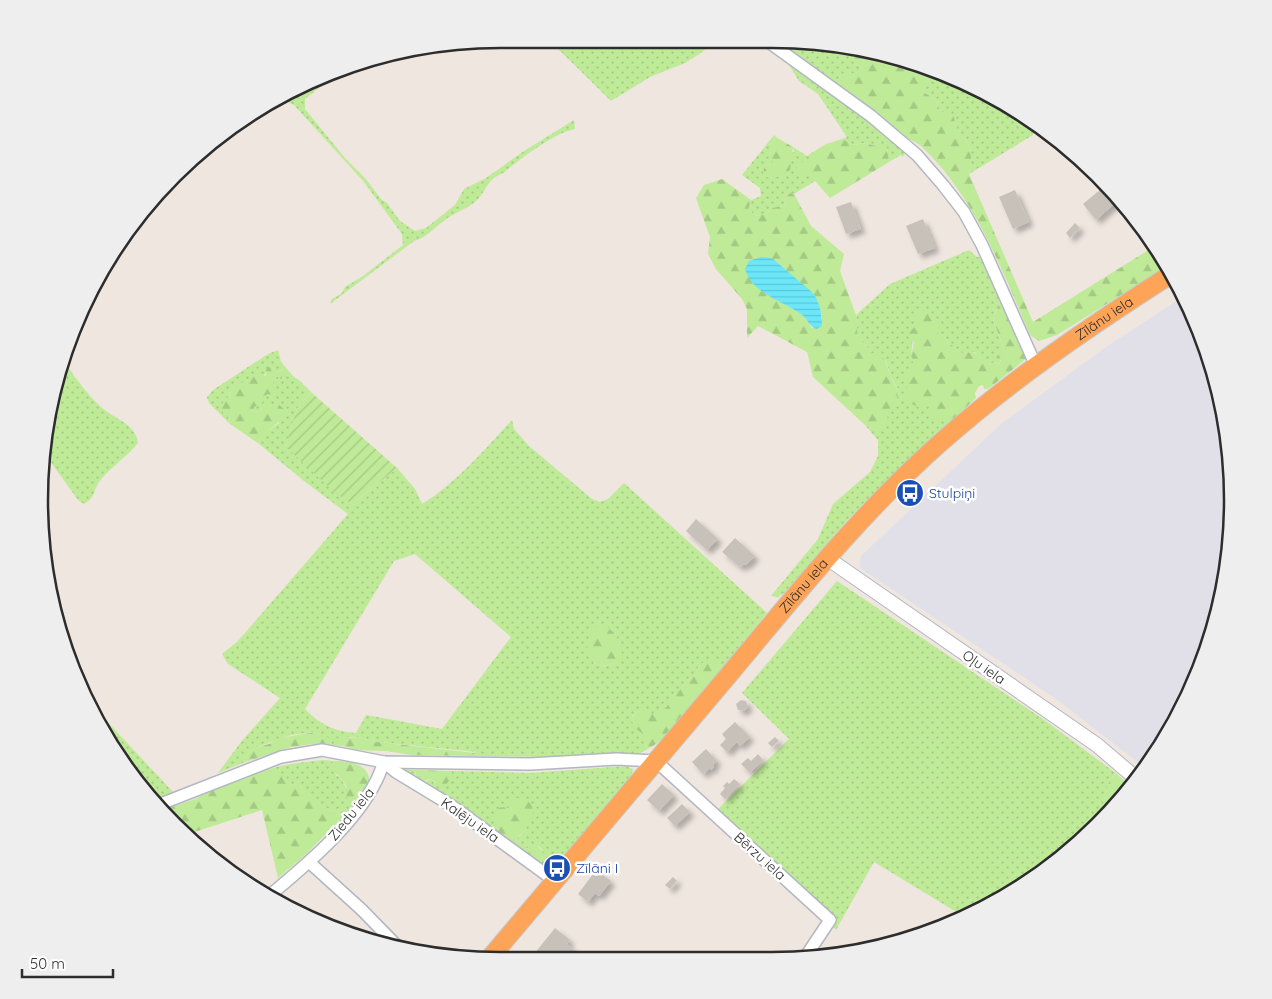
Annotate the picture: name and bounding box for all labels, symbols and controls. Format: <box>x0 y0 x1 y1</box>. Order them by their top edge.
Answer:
street label: Zīlānu iela <box>1072 292 1137 344</box>
bus stop icon: Stulpiņi <box>895 478 925 508</box>
place label: Stulpiņi <box>929 484 975 502</box>
street label: Zīlānu iela <box>775 555 832 617</box>
street label: Oļu iela <box>959 646 1009 688</box>
street label: Ziedu iela <box>324 784 378 844</box>
street label: Kalēju iela <box>437 793 503 847</box>
street label: Bērzu iela <box>730 828 790 884</box>
bus stop icon: Zīlāni I <box>542 853 572 883</box>
place label: Zīlāni I <box>576 859 618 877</box>
scale bar <box>22 946 114 978</box>
text: 50 m <box>30 954 65 973</box>

